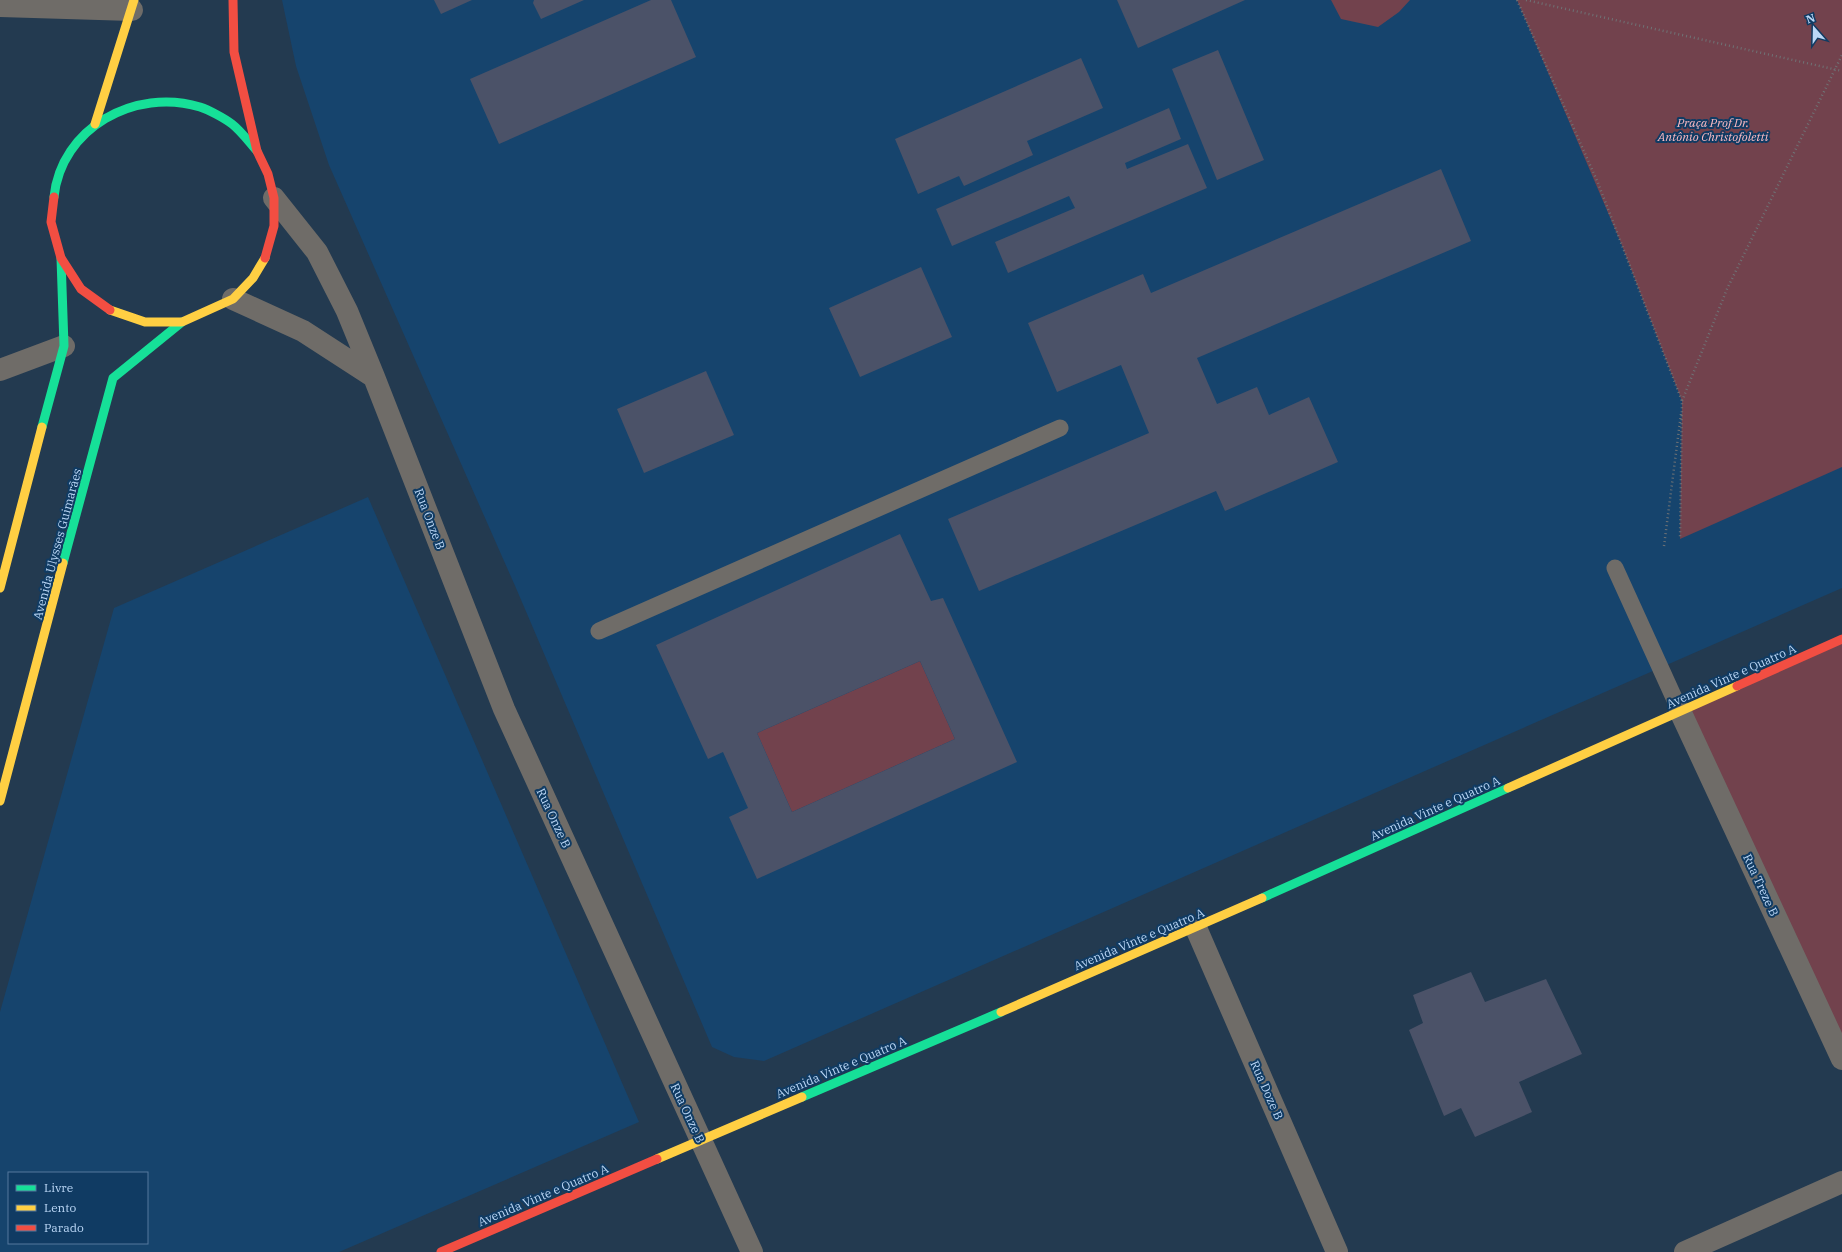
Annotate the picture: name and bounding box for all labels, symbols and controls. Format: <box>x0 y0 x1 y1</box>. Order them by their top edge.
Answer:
north arrow <box>1794 8 1834 48</box>
text: N <box>1804 10 1817 27</box>
park label: Praça Prof Dr. Antônio Christofoletti <box>1657 115 1769 144</box>
street label: Avenida Ulysses Guimarães <box>30 466 84 621</box>
street label: Rua Onze B <box>411 486 449 552</box>
street label: Avenida Vinte e Quatro A <box>1664 640 1799 711</box>
street label: Avenida Vinte e Quatro A <box>1368 772 1503 843</box>
street label: Rua Onze B <box>534 786 574 850</box>
street label: Rua Treze B <box>1740 851 1782 919</box>
street label: Avenida Vinte e Quatro A <box>1071 904 1207 973</box>
street label: Avenida Vinte e Quatro A <box>773 1032 909 1101</box>
street label: Rua Doze B <box>1247 1058 1287 1122</box>
street label: Rua Onze B <box>668 1081 708 1145</box>
street label: Avenida Vinte e Quatro A <box>475 1160 611 1229</box>
legend <box>8 1172 148 1244</box>
text: Livre <box>44 1180 73 1195</box>
text: Lento <box>44 1200 76 1215</box>
text: Parado <box>44 1220 84 1235</box>

